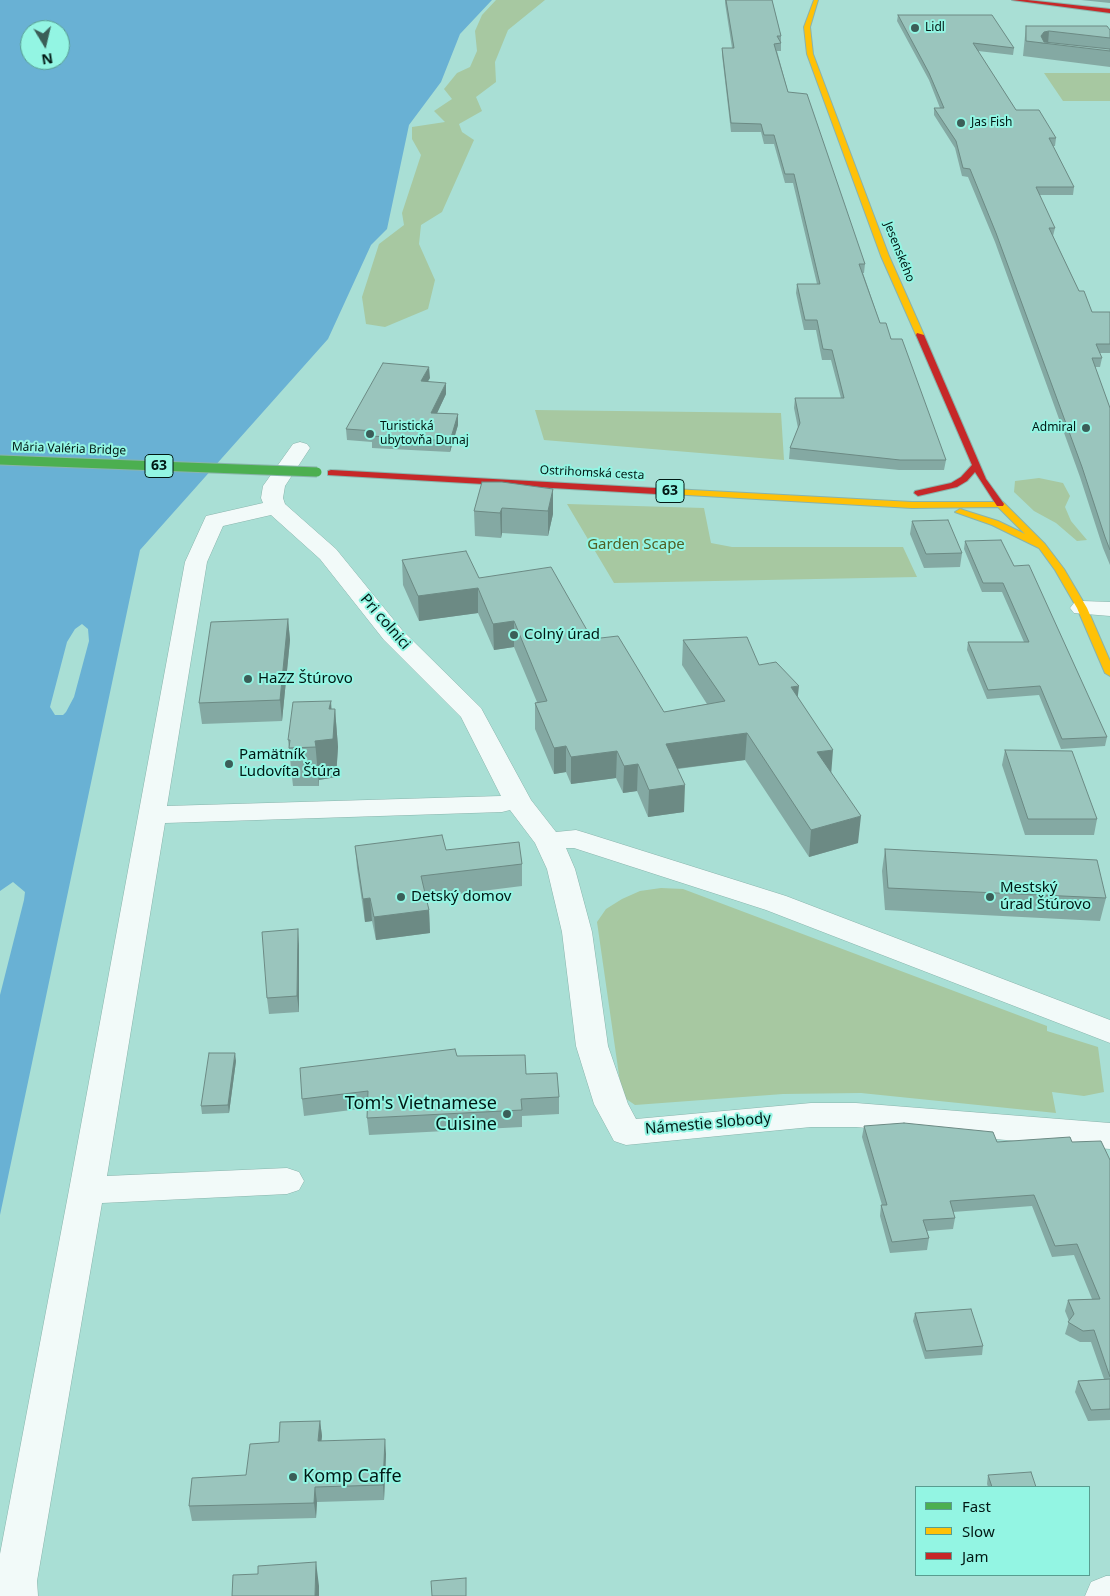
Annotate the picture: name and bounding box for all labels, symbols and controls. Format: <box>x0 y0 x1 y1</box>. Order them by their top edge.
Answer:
north arrow <box>20 20 70 70</box>
place label: Lidl <box>925 21 945 35</box>
marker: Lidl <box>909 22 921 34</box>
text: N <box>40 49 54 70</box>
place label: Jas Fish <box>971 116 1012 130</box>
marker: Jas Fish <box>955 117 967 129</box>
street label: Jesenského <box>880 220 918 284</box>
place label: Turistická ubytovňa Dunaj <box>380 420 469 448</box>
place label: Admiral <box>1032 421 1076 435</box>
marker: Admiral <box>1080 422 1092 434</box>
marker: Turistická ubytovňa Dunaj <box>364 428 376 440</box>
street label: Mária Valéria Bridge <box>12 440 126 458</box>
road number: 63 <box>145 454 173 478</box>
street label: Ostrihomská cesta <box>539 463 645 483</box>
road number: 63 <box>656 480 684 502</box>
park label: Garden Scape <box>587 536 685 554</box>
street label: Pri colnici <box>356 591 414 653</box>
place label: Colný úrad <box>524 626 600 644</box>
marker: Colný úrad <box>508 629 520 641</box>
place label: HaZZ Štúrovo <box>258 670 353 688</box>
marker: HaZZ Štúrovo <box>242 673 254 685</box>
place label: Pamätník Ľudovíta Štúra <box>239 746 341 781</box>
marker: Pamätník Ľudovíta Štúra <box>223 758 235 770</box>
place label: Mestský úrad Štúrovo <box>1000 879 1091 914</box>
place label: Detský domov <box>411 888 511 906</box>
marker: Detský domov <box>395 891 407 903</box>
marker: Mestský úrad Štúrovo <box>984 891 996 903</box>
place label: Tom's Vietnamese Cuisine <box>345 1093 497 1136</box>
marker: Tom's Vietnamese Cuisine <box>501 1108 513 1120</box>
street label: Námestie slobody <box>644 1110 772 1138</box>
place label: Komp Caffe <box>303 1466 402 1488</box>
marker: Komp Caffe <box>287 1471 299 1483</box>
legend <box>915 1486 1090 1576</box>
text: Fast <box>962 1496 991 1516</box>
text: Slow <box>962 1521 995 1541</box>
text: Jam <box>962 1546 989 1566</box>

